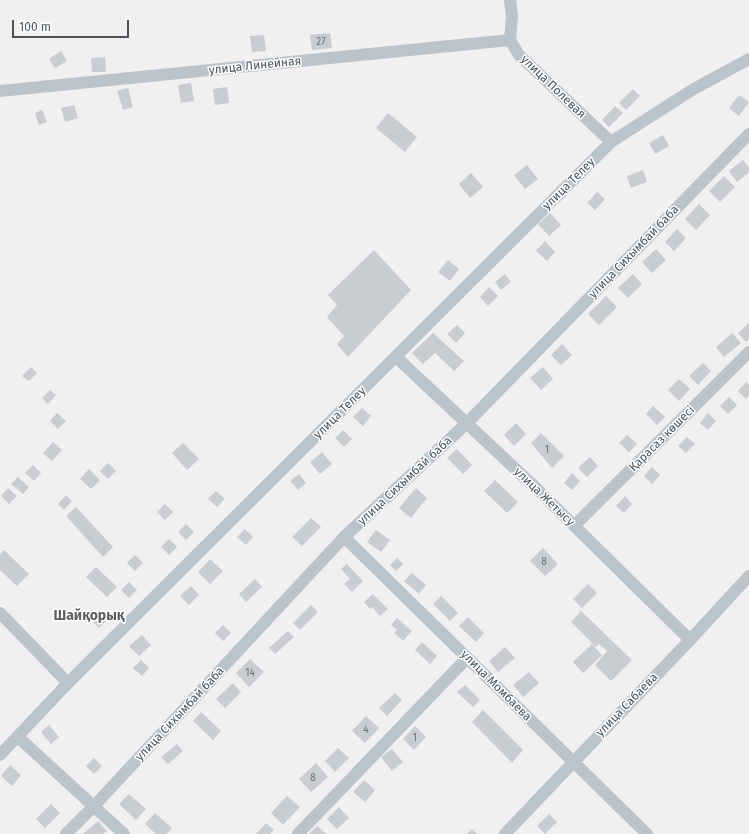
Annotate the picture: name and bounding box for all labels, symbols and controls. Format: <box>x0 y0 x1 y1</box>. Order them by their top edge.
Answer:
scale bar <box>14 12 131 38</box>
text: 100 m <box>19 20 51 34</box>
house number: 27 <box>316 36 326 48</box>
street label: улица Полевая <box>517 52 589 122</box>
street label: улица Линейная <box>208 54 302 78</box>
street label: улица Телеу <box>540 155 598 213</box>
street label: улица Сихымбай баба <box>586 203 682 301</box>
street label: улица Телеу <box>311 384 369 442</box>
street label: Қарасаз көшесі <box>626 403 698 475</box>
street label: улица Сихымбай баба <box>355 434 455 528</box>
house number: 1 <box>545 444 549 456</box>
street label: улица Жетысу <box>511 465 577 529</box>
house number: 8 <box>541 556 547 568</box>
district label: Шайқорық <box>53 608 125 624</box>
street label: улица Момбаева <box>458 648 534 724</box>
street label: улица Сихымбай баба <box>133 664 227 764</box>
house number: 14 <box>245 667 255 679</box>
street label: улица Сабаева <box>593 670 661 740</box>
house number: 4 <box>363 724 369 736</box>
house number: 1 <box>413 732 417 744</box>
house number: 8 <box>310 772 316 784</box>

